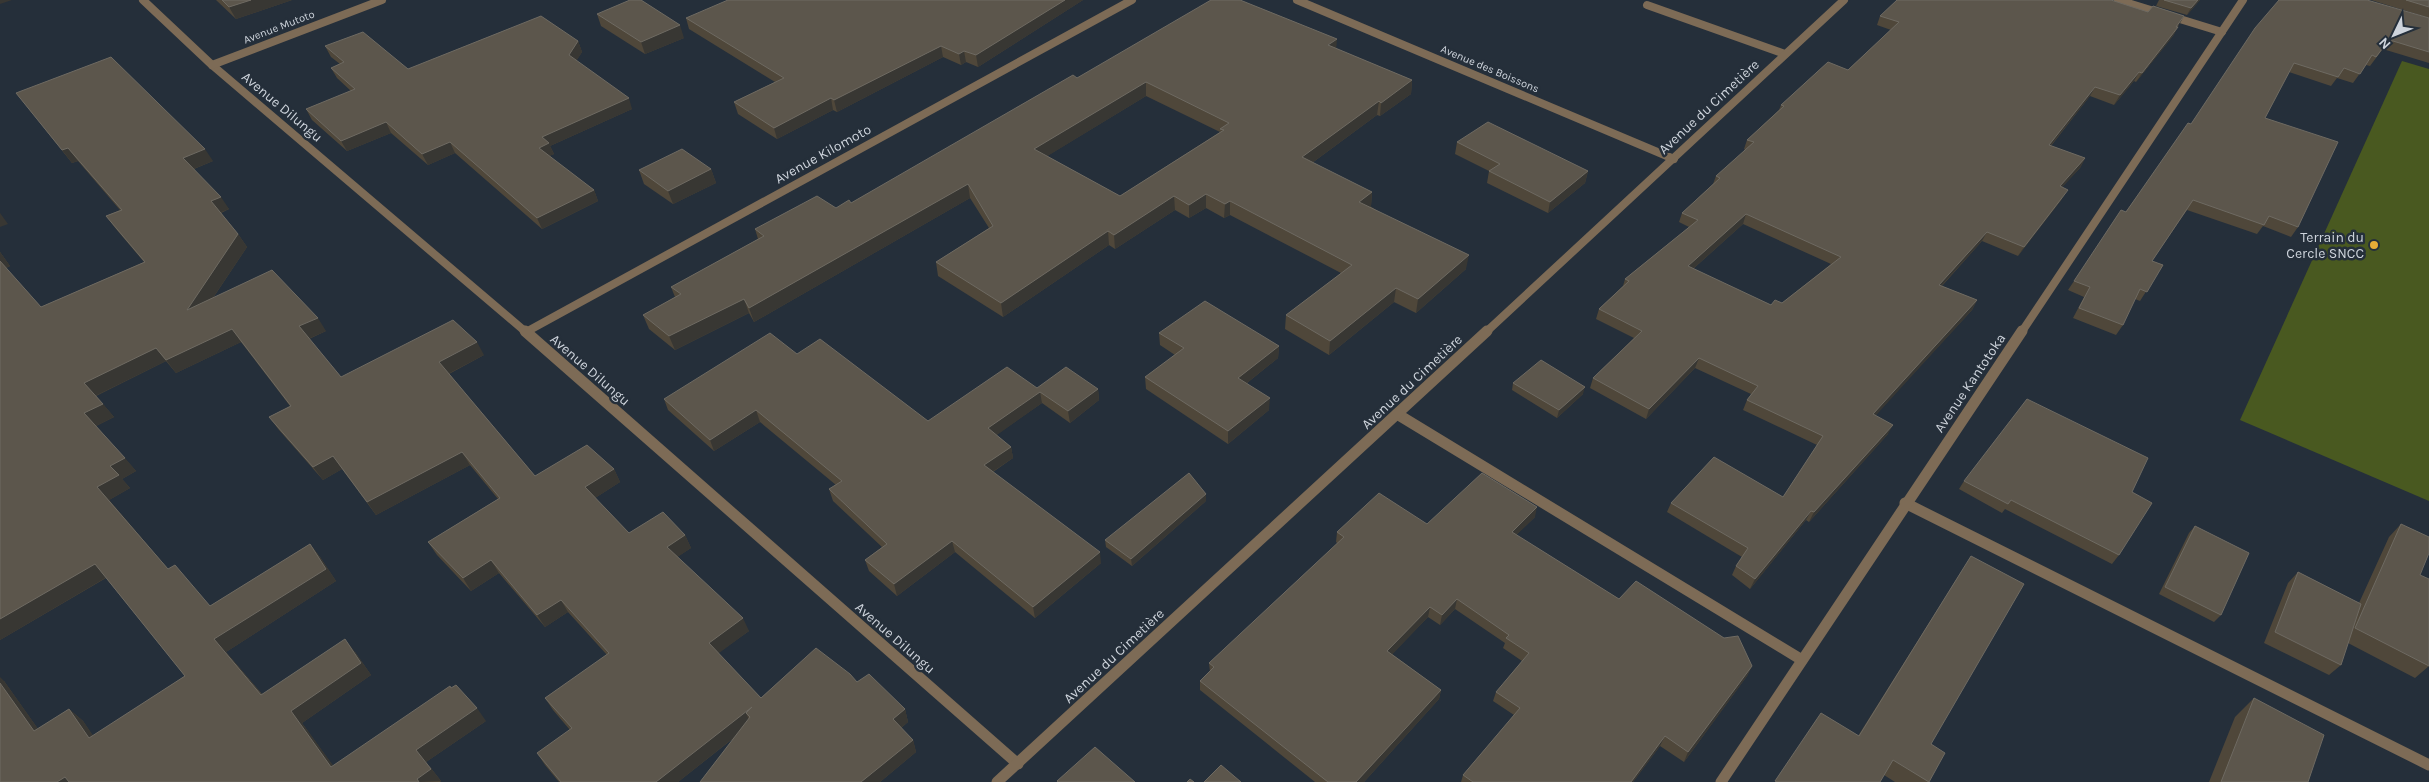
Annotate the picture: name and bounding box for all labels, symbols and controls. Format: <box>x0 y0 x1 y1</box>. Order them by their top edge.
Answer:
street label: Avenue Mutoto <box>242 7 316 47</box>
north arrow <box>2369 10 2419 60</box>
text: N <box>2375 34 2395 53</box>
street label: Avenue des Boissons <box>1439 42 1541 96</box>
street label: Avenue du Cimetière <box>1655 56 1763 158</box>
street label: Avenue Dilungu <box>238 68 326 146</box>
street label: Avenue Kilomoto <box>772 121 874 187</box>
place label: Terrain du Cercle SNCC <box>2286 229 2364 262</box>
marker: Terrain du Cercle SNCC <box>2368 239 2380 251</box>
street label: Avenue Kantotoka <box>1931 330 2009 436</box>
street label: Avenue Dilungu <box>547 331 633 409</box>
street label: Avenue du Cimetière <box>1358 331 1466 433</box>
street label: Avenue Dilungu <box>852 599 938 677</box>
street label: Avenue du Cimetière <box>1060 605 1168 707</box>

